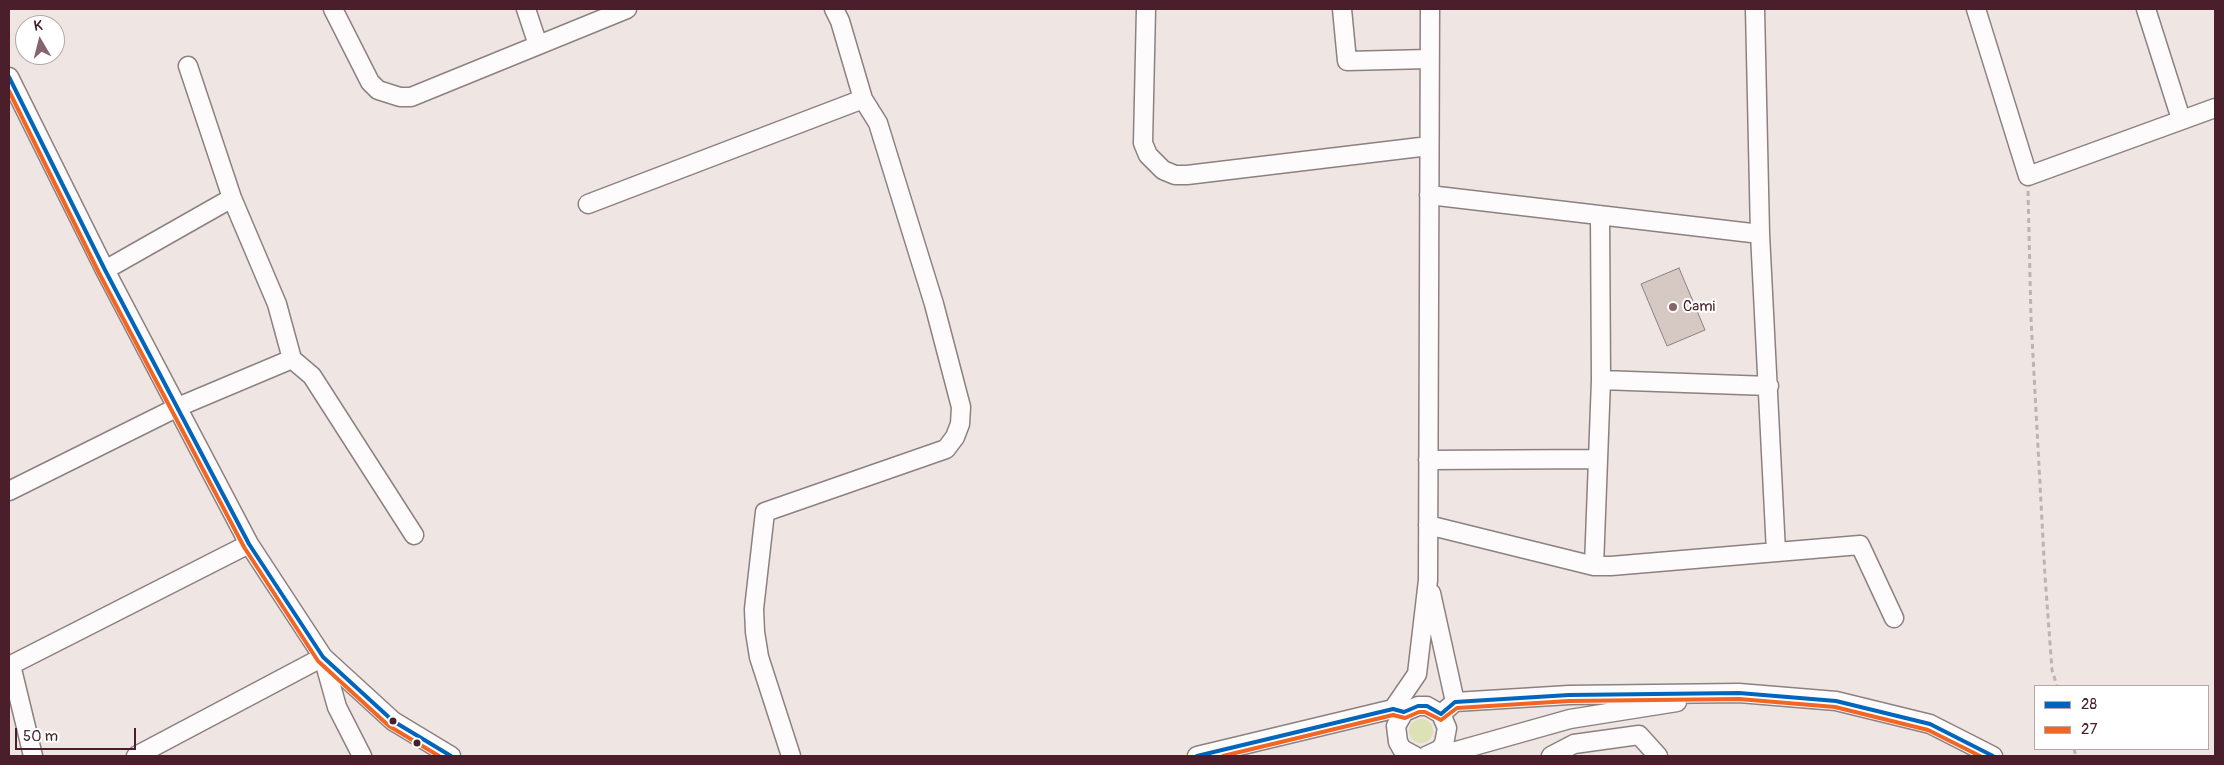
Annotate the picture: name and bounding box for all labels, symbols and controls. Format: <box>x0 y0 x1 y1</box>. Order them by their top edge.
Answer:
north arrow <box>15 15 65 65</box>
text: K <box>33 17 43 35</box>
place label: Cami <box>1683 298 1715 316</box>
marker: Cami <box>1667 301 1679 313</box>
legend <box>2034 685 2209 750</box>
text: 28 <box>2081 695 2097 714</box>
unlabelled marker <box>388 716 398 726</box>
scale bar <box>18 718 139 750</box>
text: 27 <box>2081 720 2097 739</box>
text: 50 m <box>23 727 58 746</box>
unlabelled marker <box>412 738 422 748</box>

